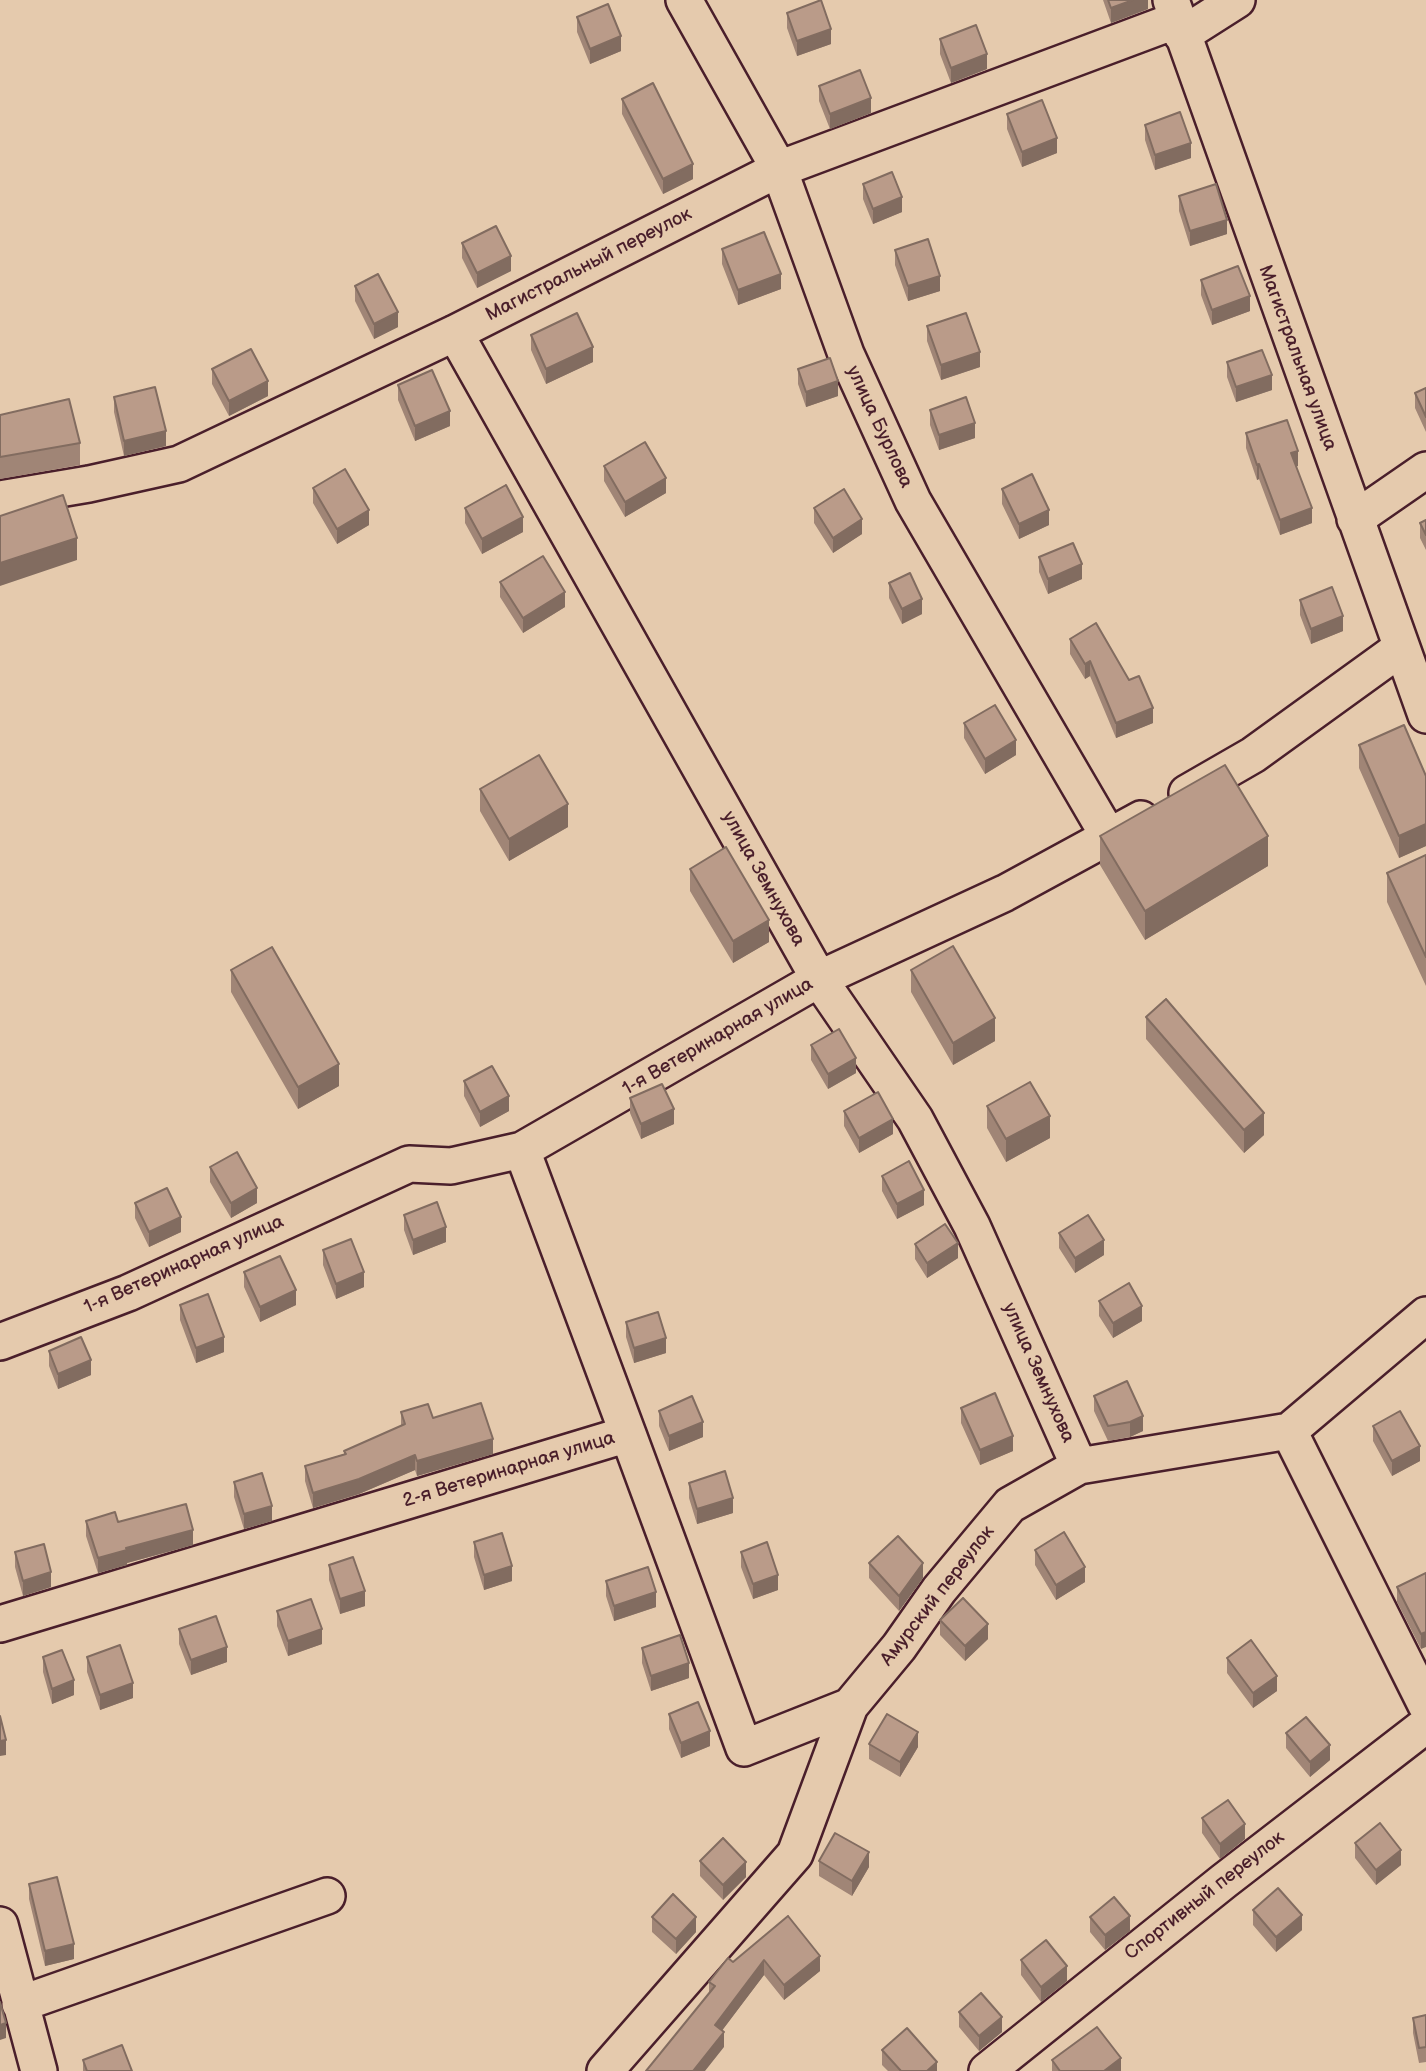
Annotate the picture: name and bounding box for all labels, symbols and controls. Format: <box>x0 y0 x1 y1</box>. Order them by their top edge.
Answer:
street label: Магистральный переулок <box>482 203 696 327</box>
street label: Магистральная улица <box>1253 262 1341 454</box>
street label: улица Бурлова <box>841 362 917 492</box>
street label: улица Земнухова <box>716 807 810 951</box>
street label: 1-я Ветеринарная улица <box>619 973 817 1101</box>
street label: 1-я Ветеринарная улица <box>81 1211 287 1319</box>
street label: улица Земнухова <box>997 1299 1079 1447</box>
street label: 2-я Ветеринарная улица <box>400 1427 618 1513</box>
street label: Амурский переулок <box>876 1521 1000 1671</box>
street label: Спортивный переулок <box>1121 1827 1289 1965</box>

